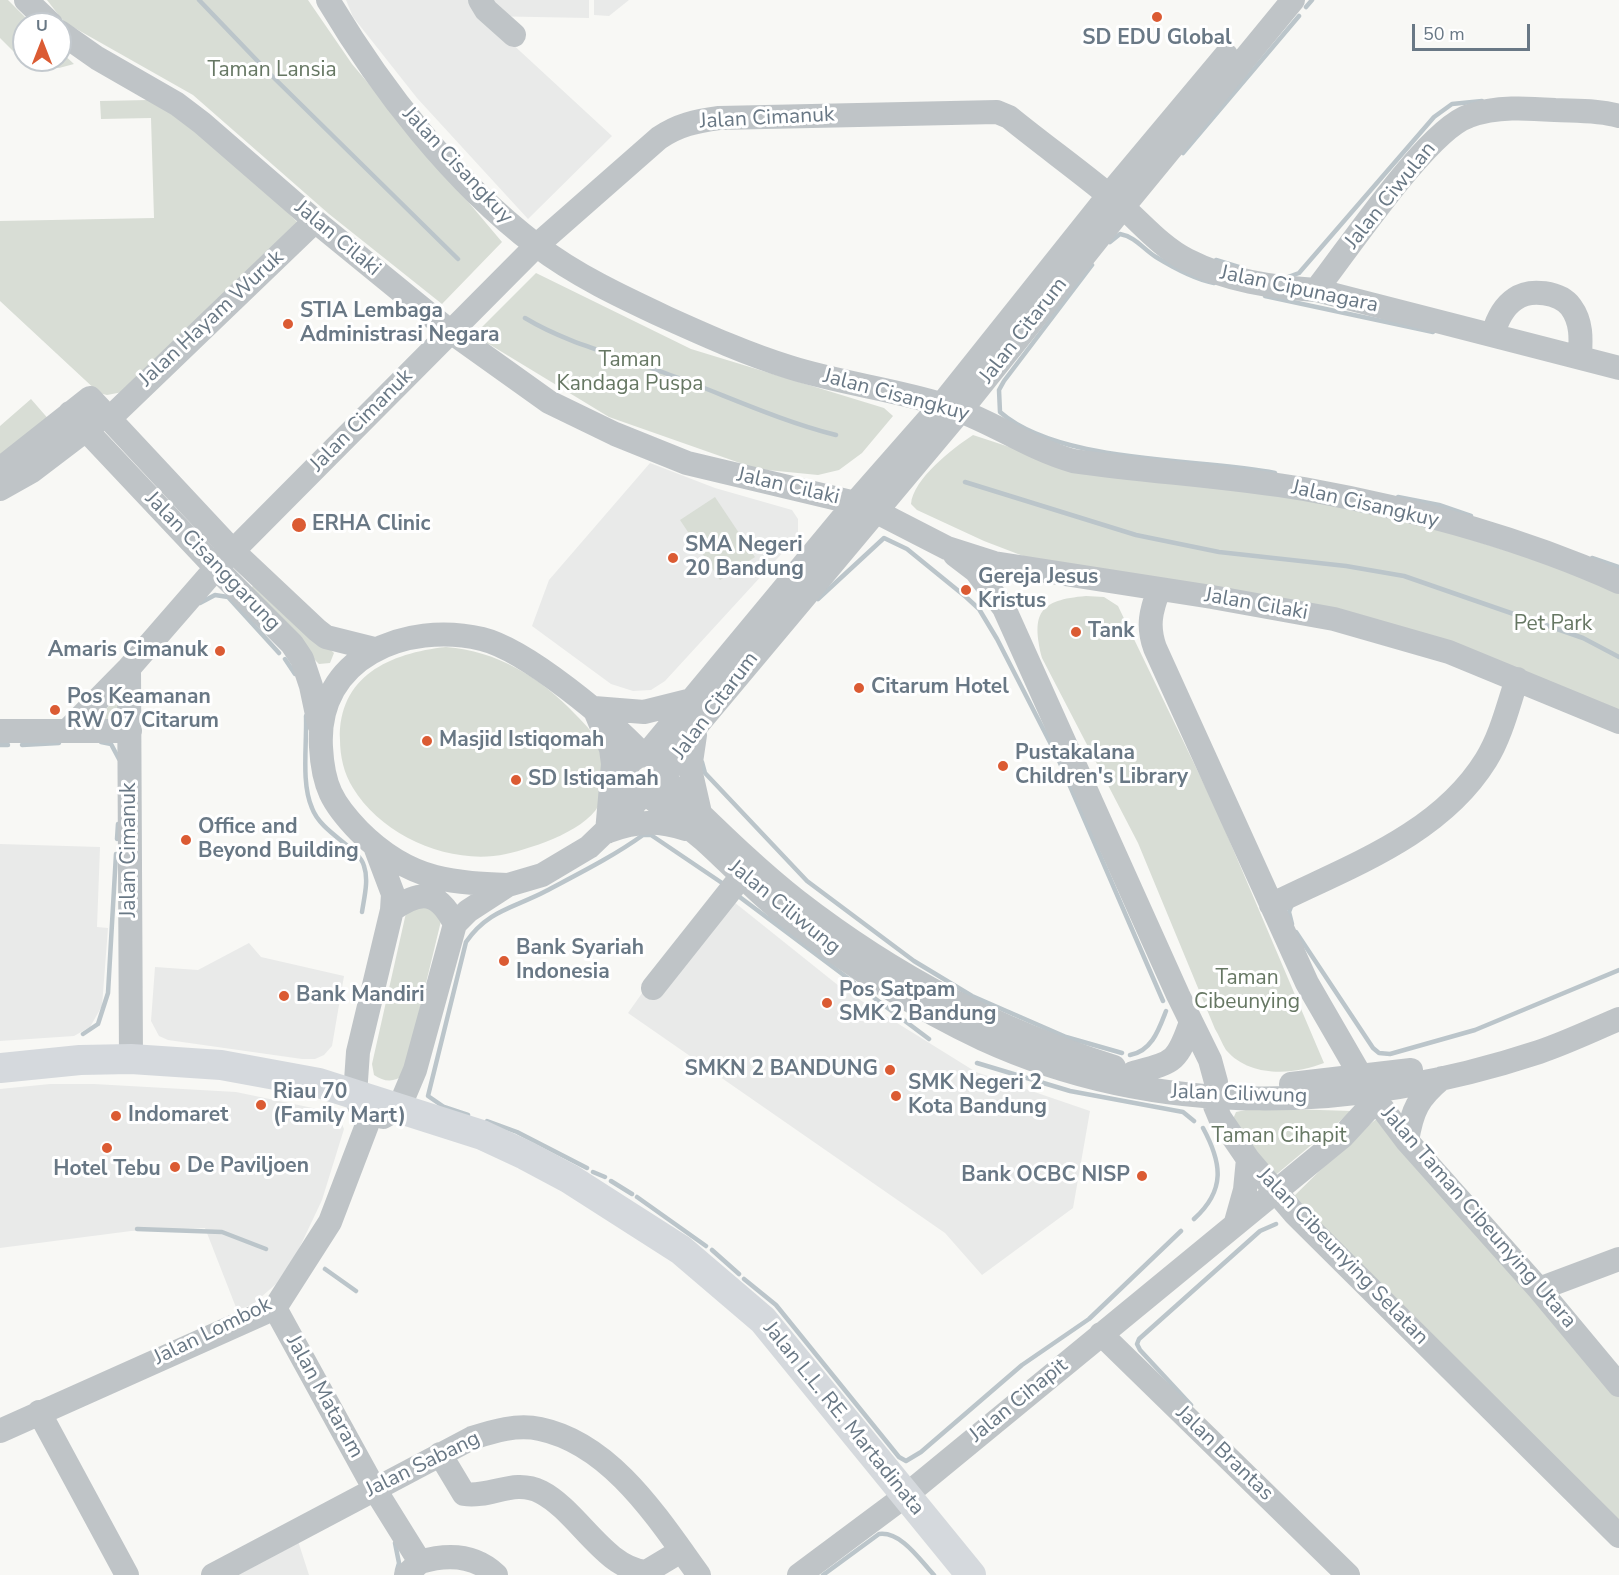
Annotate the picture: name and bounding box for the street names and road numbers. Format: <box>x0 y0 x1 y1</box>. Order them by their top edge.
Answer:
street label: Jalan Cisangkuy <box>397 103 517 229</box>
street label: Jalan Cimanuk <box>699 103 835 135</box>
street label: Jalan Ciwulan <box>1340 137 1442 255</box>
street label: Jalan Cilaki <box>289 196 385 282</box>
street label: Jalan Hayam Wuruk <box>135 246 289 392</box>
street label: Jalan Cipunagara <box>1218 261 1380 319</box>
street label: Jalan Citarum <box>975 273 1073 389</box>
street label: Jalan Cimanuk <box>305 364 419 478</box>
street label: Jalan Cisangkuy <box>820 364 972 428</box>
street label: Jalan Cilaki <box>734 463 842 511</box>
street label: Jalan Cisangkuy <box>1289 476 1441 534</box>
street label: Jalan Cisanggarung <box>139 487 285 637</box>
street label: Jalan Cilaki <box>1202 584 1310 626</box>
street label: Jalan Citarum <box>668 648 764 764</box>
street label: Jalan Cimanuk <box>117 783 143 917</box>
street label: Jalan Ciliwung <box>723 855 845 961</box>
street label: Jalan Ciliwung <box>1170 1080 1308 1110</box>
street label: Jalan Taman Cibeunying Utara <box>1375 1102 1581 1334</box>
street label: Jalan Cibeunying Selatan <box>1251 1163 1433 1351</box>
street label: Jalan Lombok <box>150 1293 276 1371</box>
street label: Jalan L.L. RE. Martadinata <box>757 1317 929 1521</box>
street label: Jalan Mataram <box>280 1331 368 1463</box>
street label: Jalan Cihapit <box>965 1354 1073 1448</box>
street label: Jalan Brantas <box>1170 1401 1278 1507</box>
street label: Jalan Sabang <box>362 1426 484 1504</box>

